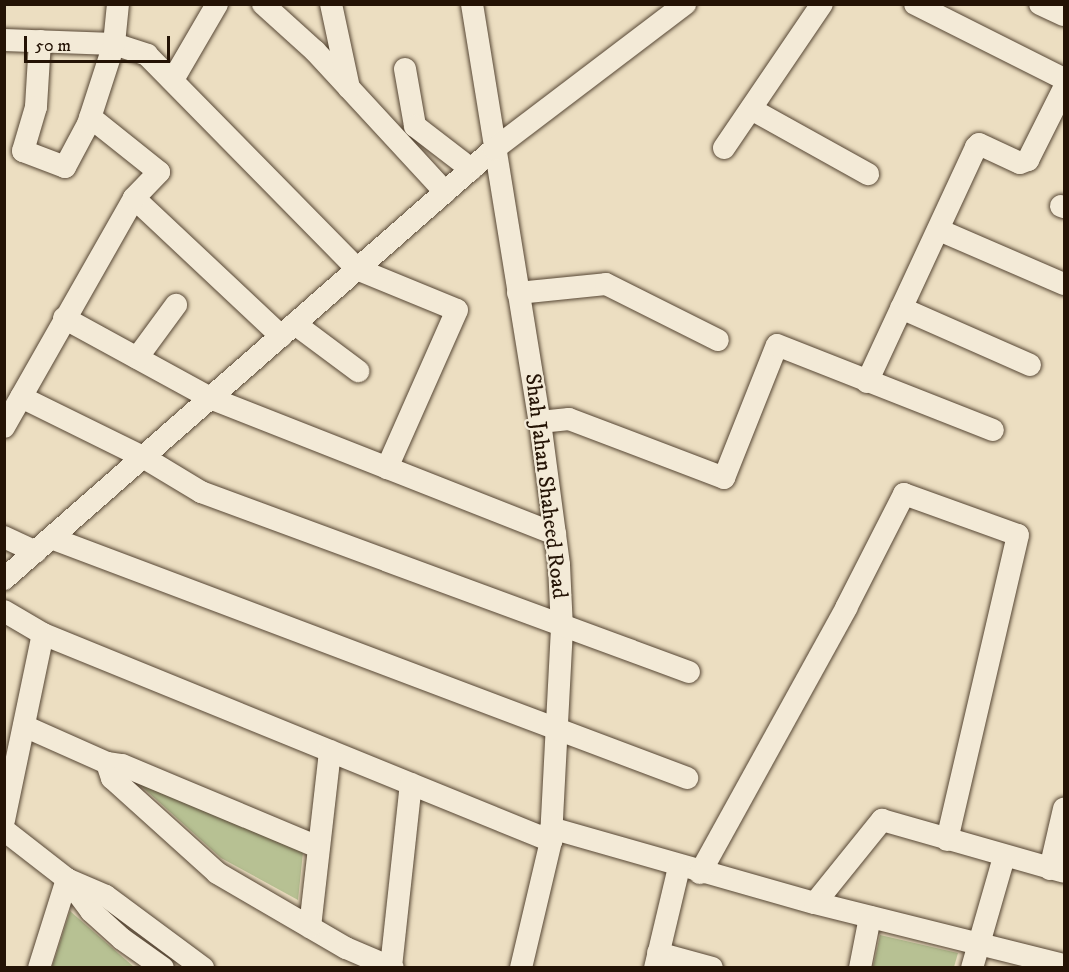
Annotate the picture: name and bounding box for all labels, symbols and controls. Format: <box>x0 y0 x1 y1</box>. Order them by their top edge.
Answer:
scale bar <box>27 24 172 62</box>
text: 50 m <box>35 35 71 57</box>
street label: Shah Jahan Shaheed Road <box>519 372 573 600</box>

